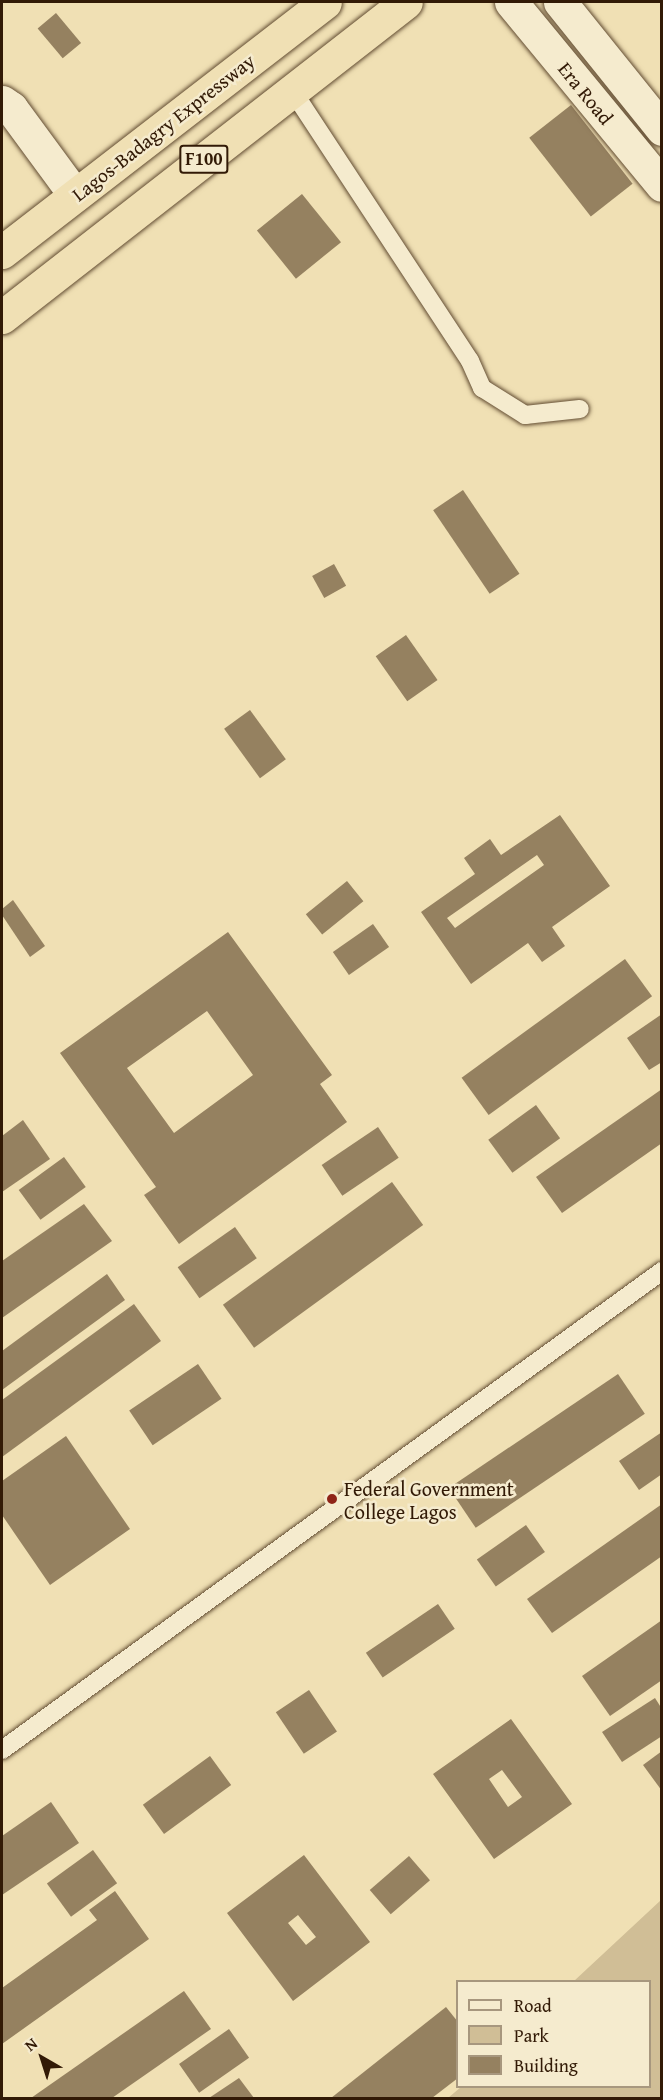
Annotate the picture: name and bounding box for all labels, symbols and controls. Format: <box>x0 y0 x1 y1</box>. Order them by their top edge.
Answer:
street label: Lagos-Badagry Expressway <box>67 48 259 206</box>
street label: Era Road <box>553 57 619 129</box>
road number: F100 <box>178 144 230 174</box>
place label: Federal Government College Lagos <box>344 1476 514 1523</box>
marker: Federal Government College Lagos <box>325 1492 339 1506</box>
legend <box>456 1980 651 2088</box>
text: Road <box>514 1992 552 2019</box>
text: Park <box>514 2022 549 2049</box>
north arrow <box>12 2028 72 2088</box>
text: N <box>19 2031 42 2057</box>
text: Building <box>514 2052 578 2079</box>

